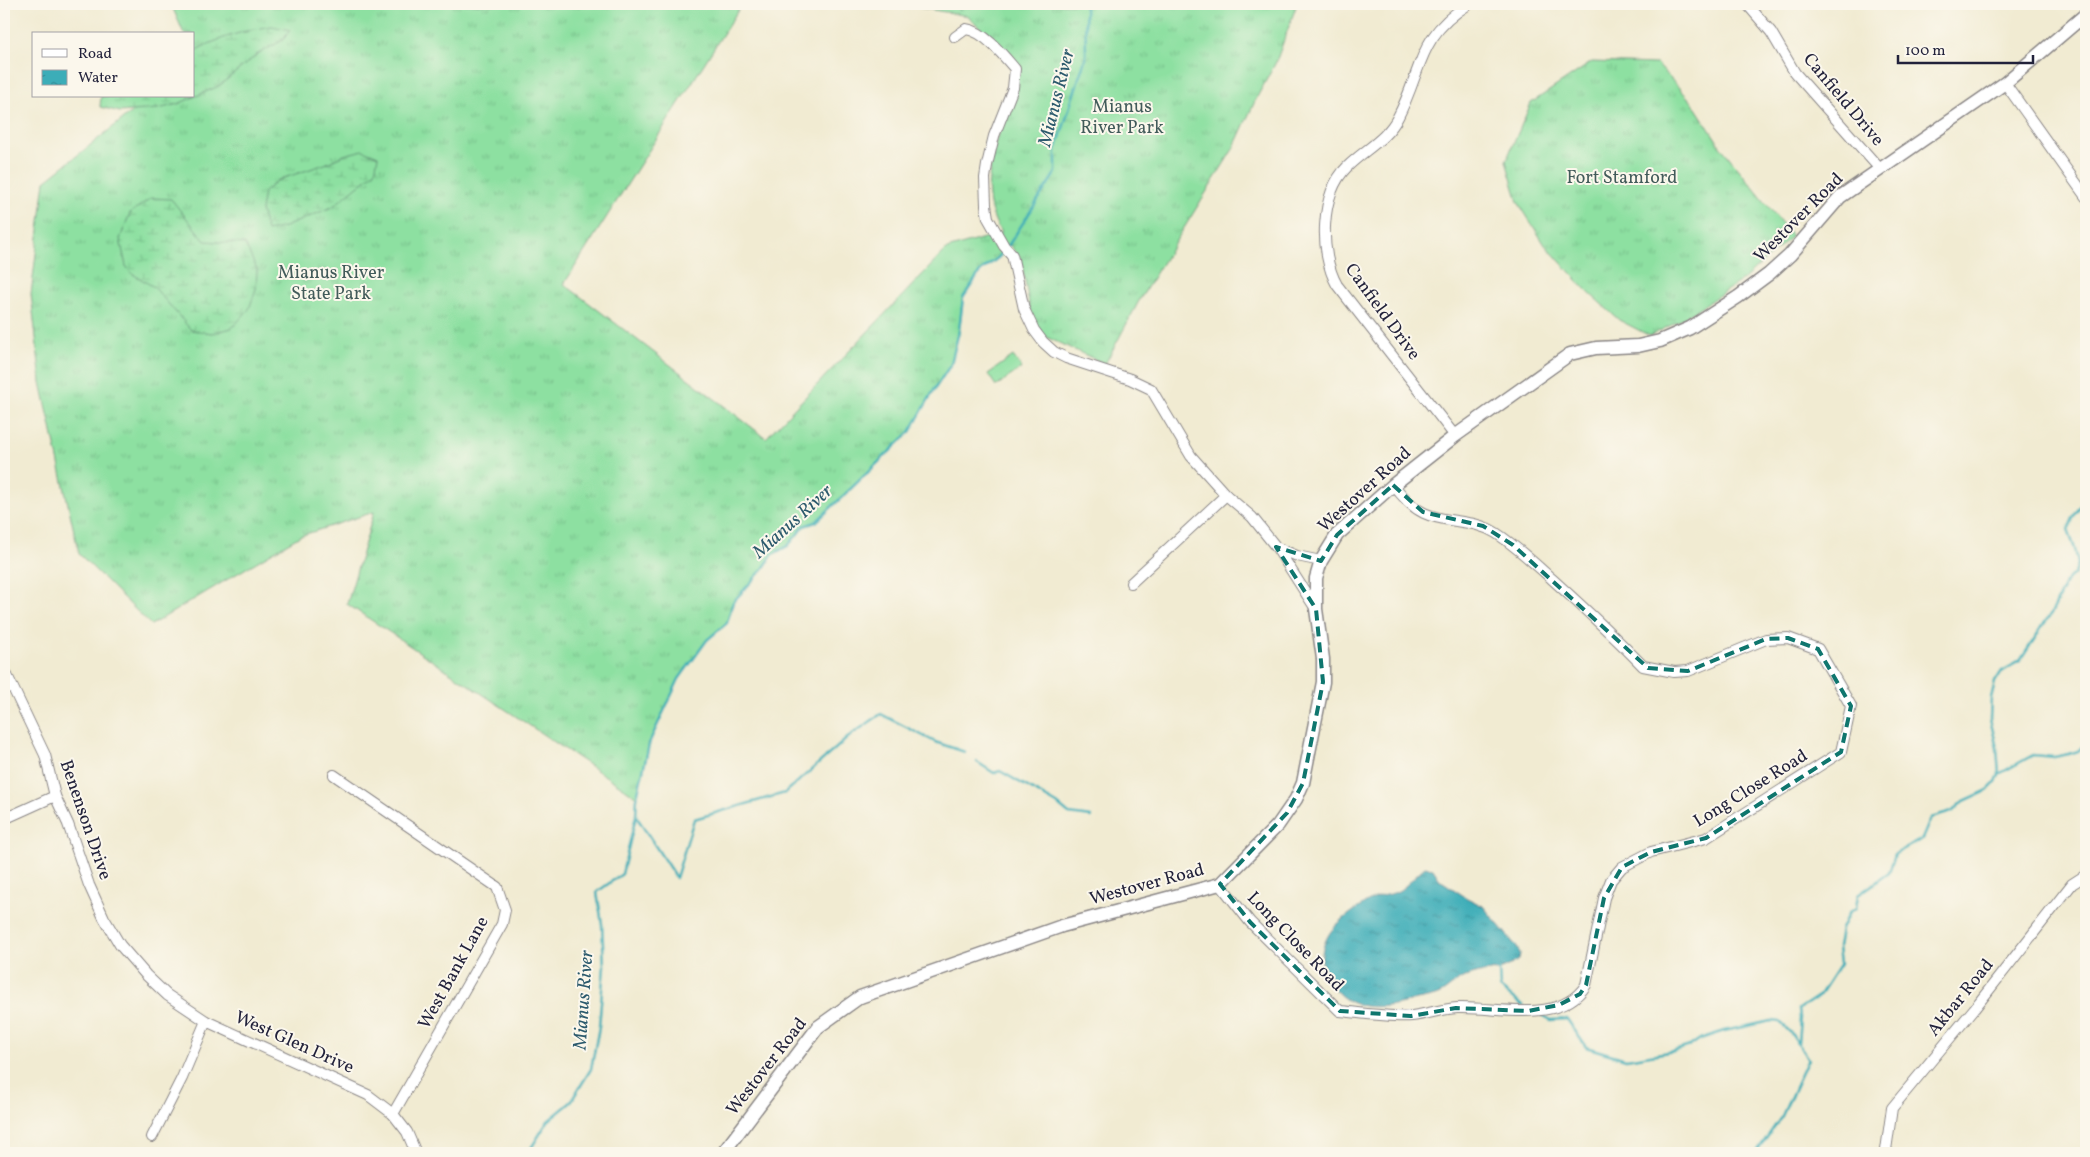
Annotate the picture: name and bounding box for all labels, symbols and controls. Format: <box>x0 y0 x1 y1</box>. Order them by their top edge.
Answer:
legend <box>32 32 195 98</box>
scale bar <box>1898 32 2032 64</box>
text: 100 m <box>1905 41 1945 62</box>
text: Road <box>78 44 112 65</box>
water label: Mianus River <box>1032 46 1082 151</box>
street label: Canfield Drive <box>1797 48 1889 152</box>
text: Water <box>78 68 118 89</box>
park label: Mianus River Park <box>1080 95 1164 141</box>
park label: Fort Stamford <box>1567 166 1677 191</box>
street label: Westover Road <box>1748 167 1850 269</box>
street label: Canfield Drive <box>1338 258 1426 366</box>
park label: Mianus River State Park <box>278 261 385 307</box>
street label: Westover Road <box>1313 441 1417 539</box>
water label: Mianus River <box>746 478 839 566</box>
street label: Long Close Road <box>1689 744 1813 834</box>
street label: Benenson Drive <box>53 757 117 883</box>
street label: Westover Road <box>1087 858 1207 912</box>
street label: Long Close Road <box>1241 886 1349 998</box>
street label: West Bank Lane <box>413 912 495 1034</box>
water label: Mianus River <box>567 948 601 1052</box>
street label: Akbar Road <box>1922 954 2000 1042</box>
street label: West Glen Drive <box>230 1006 358 1080</box>
street label: Westover Road <box>721 1013 813 1121</box>

